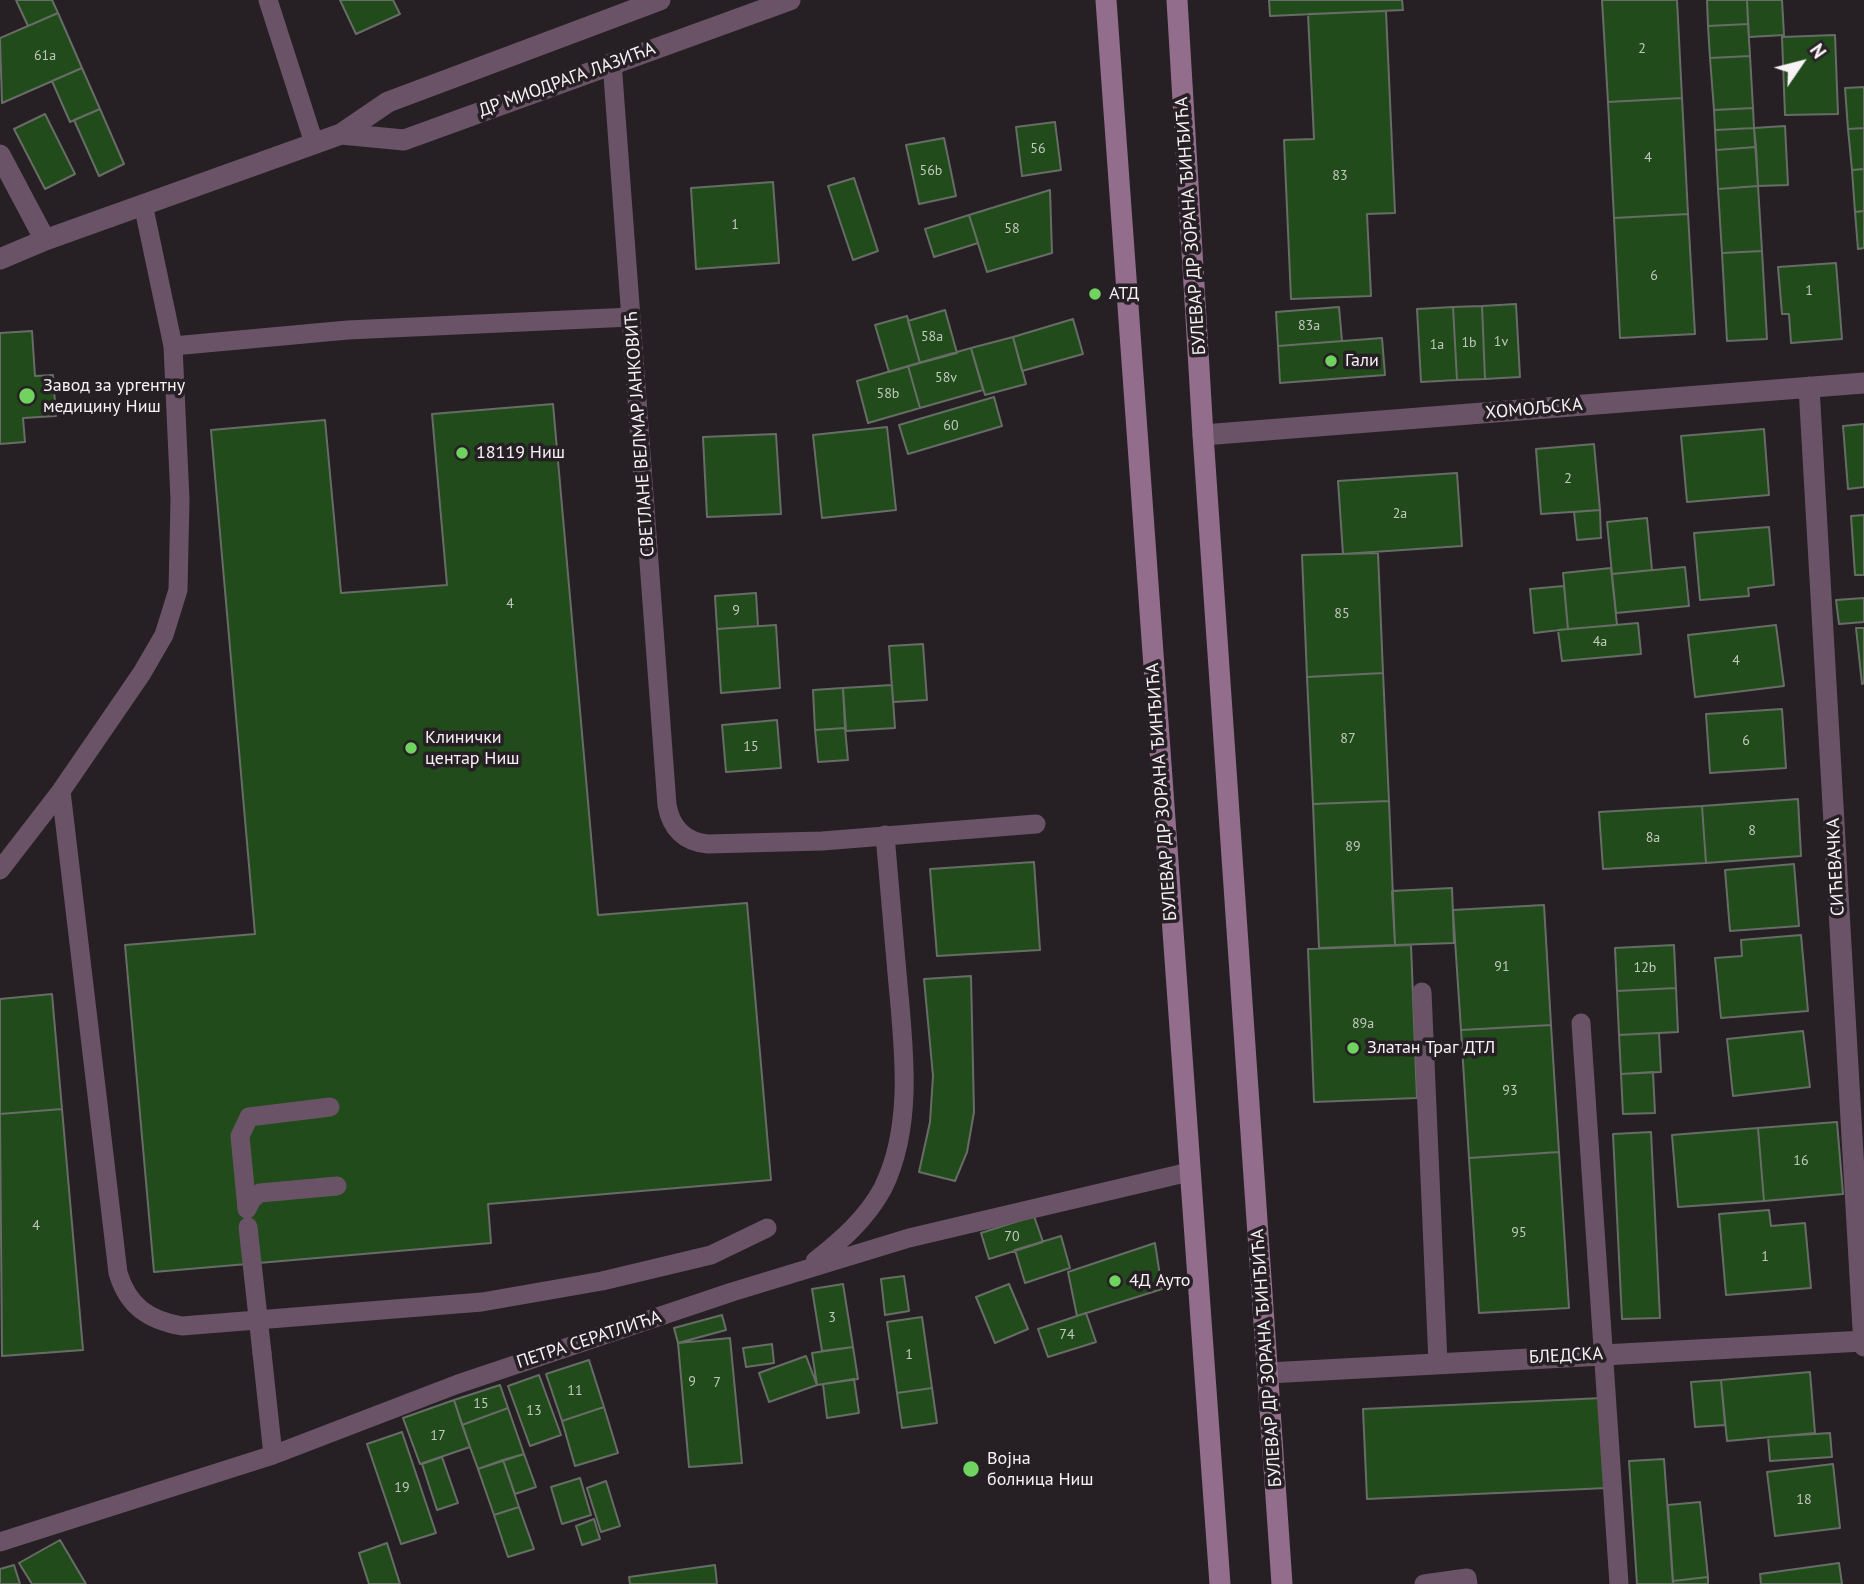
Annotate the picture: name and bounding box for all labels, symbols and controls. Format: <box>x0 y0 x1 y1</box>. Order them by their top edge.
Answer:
north arrow <box>1766 28 1836 98</box>
street label: ДР МИОДРАГА ЛАЗИЋА <box>476 38 658 122</box>
text: N <box>1805 39 1832 63</box>
house number: 2 <box>1638 41 1646 57</box>
house number: 61a <box>34 48 56 64</box>
street label: БУЛЕВАР ДР ЗОРАНА ЂИНЂИЋА <box>1171 96 1211 356</box>
house number: 56 <box>1030 141 1046 157</box>
house number: 4 <box>1644 150 1652 166</box>
house number: 56b <box>920 163 942 179</box>
house number: 83 <box>1332 168 1348 184</box>
house number: 1 <box>731 217 739 233</box>
house number: 58 <box>1004 221 1020 237</box>
house number: 6 <box>1650 268 1658 284</box>
place label: АТД <box>1109 283 1139 305</box>
house number: 1 <box>1805 283 1813 299</box>
marker: АТД <box>1087 286 1103 302</box>
street label: СВЕТЛАНЕ ВЕЛМАР ЈАНКОВИЋ <box>621 310 659 558</box>
house number: 83a <box>1298 318 1320 334</box>
house number: 58a <box>921 329 943 345</box>
house number: 1v <box>1494 334 1508 350</box>
house number: 1b <box>1461 335 1477 351</box>
house number: 1a <box>1430 337 1444 353</box>
place label: Гали <box>1345 350 1379 372</box>
marker: Гали <box>1323 353 1339 369</box>
house number: 58v <box>935 370 957 386</box>
place label: Завод за ургентну медицину Ниш <box>43 375 185 418</box>
marker: Завод за ургентну медицину Ниш <box>17 386 37 406</box>
house number: 58b <box>877 386 899 402</box>
street label: ХОМОЉСКА <box>1484 394 1584 424</box>
house number: 60 <box>943 418 959 434</box>
place label: 18119 Ниш <box>476 442 565 464</box>
marker: 18119 Ниш <box>454 445 470 461</box>
house number: 2 <box>1564 471 1572 487</box>
house number: 2a <box>1393 506 1407 522</box>
house number: 4 <box>506 596 514 612</box>
house number: 9 <box>732 603 740 619</box>
house number: 85 <box>1334 606 1350 622</box>
house number: 4a <box>1593 634 1607 650</box>
house number: 4 <box>1732 653 1740 669</box>
street label: БУЛЕВАР ДР ЗОРАНА ЂИНЂИЋА <box>1142 662 1182 922</box>
place label: Клинички центар Ниш <box>425 727 520 770</box>
house number: 87 <box>1340 731 1356 747</box>
house number: 6 <box>1742 733 1750 749</box>
house number: 15 <box>743 739 759 755</box>
marker: Клинички центар Ниш <box>403 740 419 756</box>
street label: СИЋЕВАЧКА <box>1823 817 1849 917</box>
house number: 8 <box>1748 823 1756 839</box>
house number: 8a <box>1646 830 1660 846</box>
house number: 89 <box>1345 839 1361 855</box>
house number: 91 <box>1494 959 1510 975</box>
house number: 12b <box>1634 960 1656 976</box>
house number: 89a <box>1352 1016 1374 1032</box>
place label: Златан Траг ДТЛ <box>1367 1037 1495 1059</box>
marker: Златан Траг ДТЛ <box>1345 1040 1361 1056</box>
house number: 93 <box>1502 1083 1518 1099</box>
house number: 16 <box>1793 1153 1809 1169</box>
house number: 4 <box>32 1218 40 1234</box>
house number: 95 <box>1511 1225 1527 1241</box>
street label: БУЛЕВАР ДР ЗОРАНА ЂИНЂИЋА <box>1247 1228 1287 1488</box>
house number: 70 <box>1004 1229 1020 1245</box>
house number: 1 <box>1761 1249 1769 1265</box>
place label: 4Д Ауто <box>1129 1270 1191 1292</box>
marker: 4Д Ауто <box>1107 1273 1123 1289</box>
street label: ПЕТРА СЕРАТЛИЋА <box>514 1306 664 1374</box>
house number: 3 <box>828 1310 836 1326</box>
house number: 74 <box>1059 1327 1075 1343</box>
street label: БЛЕДСКА <box>1528 1343 1604 1369</box>
house number: 1 <box>905 1347 913 1363</box>
house number: 9 <box>688 1374 696 1390</box>
house number: 7 <box>713 1375 721 1391</box>
house number: 11 <box>567 1383 583 1399</box>
house number: 15 <box>473 1396 489 1412</box>
house number: 13 <box>526 1403 542 1419</box>
house number: 17 <box>430 1428 446 1444</box>
place label: Војна болница Ниш <box>987 1448 1094 1490</box>
marker: Војна болница Ниш <box>961 1459 981 1479</box>
house number: 19 <box>394 1480 410 1496</box>
house number: 18 <box>1796 1492 1812 1508</box>

